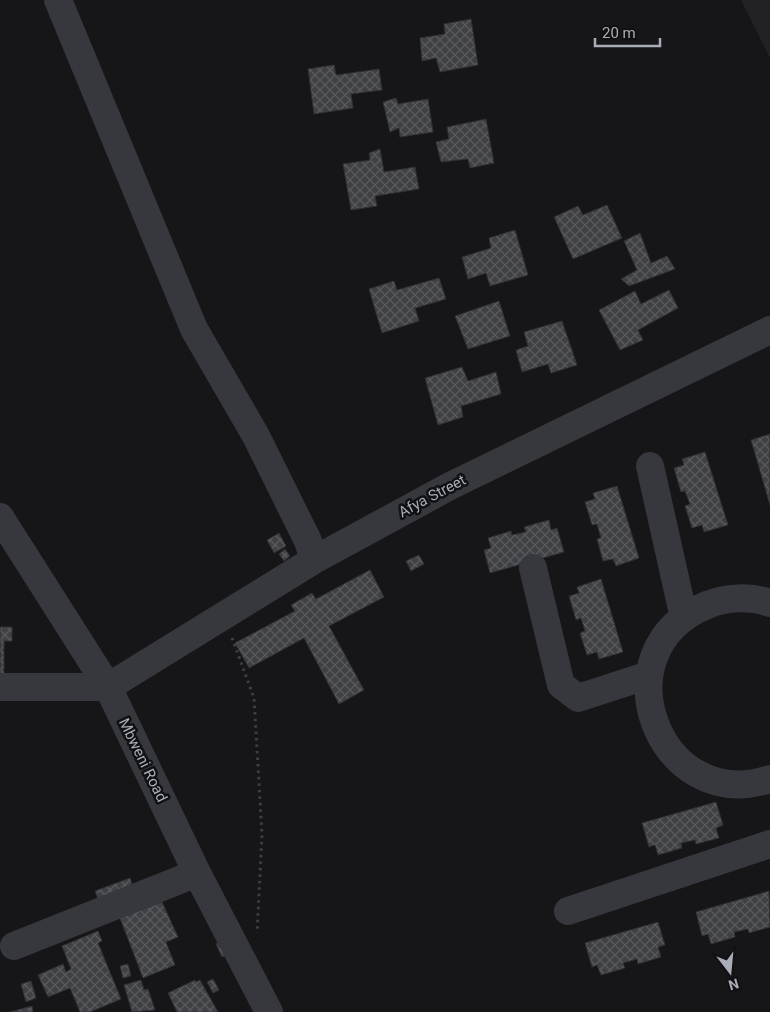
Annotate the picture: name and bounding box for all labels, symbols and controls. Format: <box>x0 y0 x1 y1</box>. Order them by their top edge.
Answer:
scale bar <box>595 15 660 47</box>
text: 20 m <box>602 24 636 42</box>
street label: Afya Street <box>395 471 469 521</box>
street label: Mbweni Road <box>115 715 171 805</box>
north arrow <box>705 947 755 997</box>
text: N <box>727 975 741 994</box>

